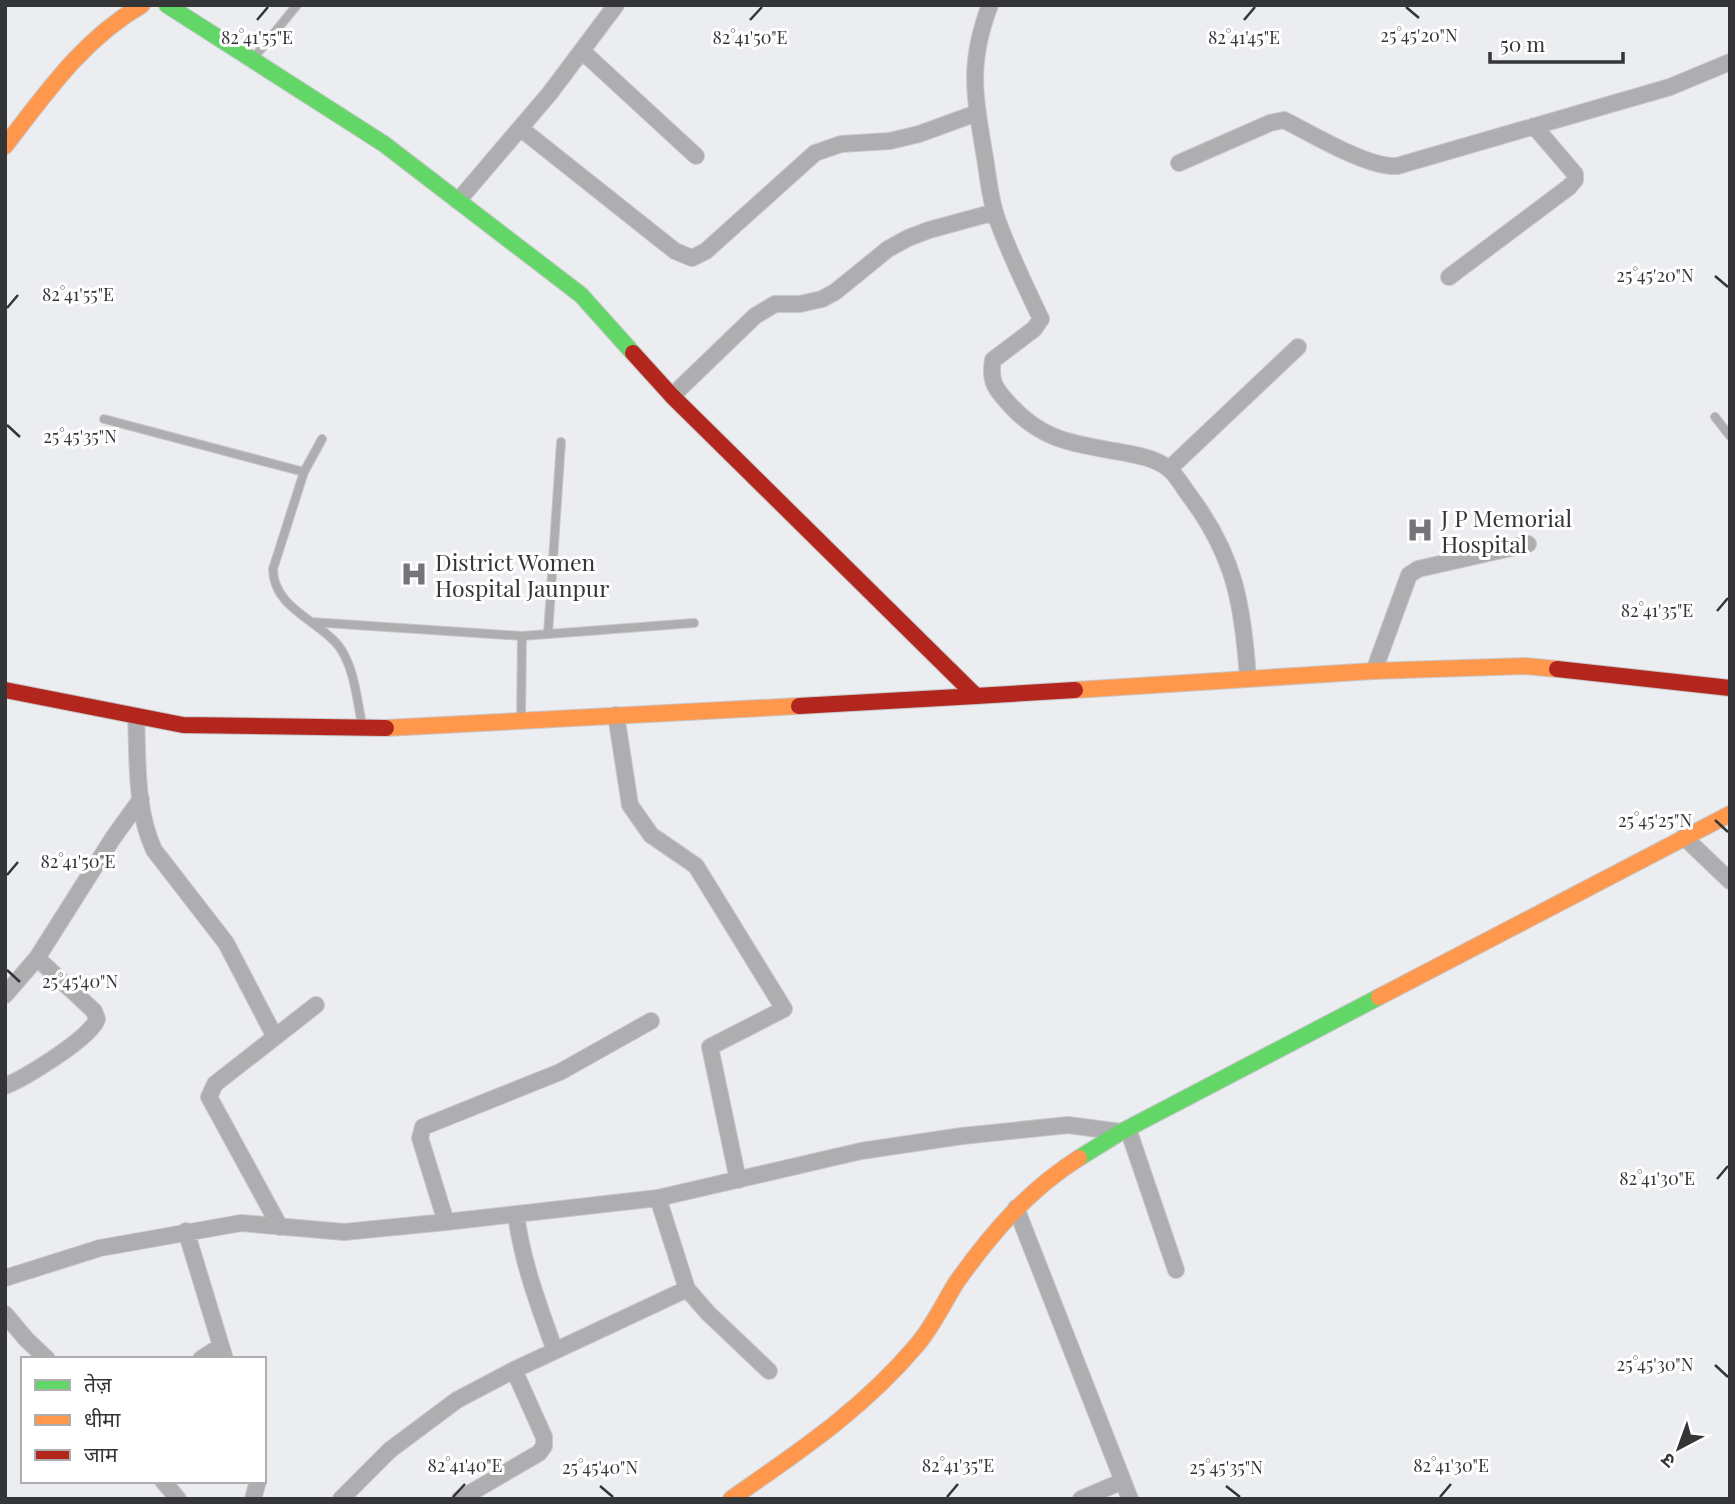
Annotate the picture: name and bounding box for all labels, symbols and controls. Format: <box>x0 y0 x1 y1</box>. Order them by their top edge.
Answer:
scale bar <box>1490 21 1623 65</box>
text: 25°45'20"N <box>1380 23 1458 47</box>
text: 82°41'55"E <box>221 25 293 49</box>
text: 82°41'50"E <box>712 25 788 49</box>
text: 82°41'45"E <box>1208 25 1280 49</box>
text: 50 m <box>1500 29 1546 57</box>
text: 25°45'20"N <box>1616 263 1694 287</box>
text: 82°41'55"E <box>42 282 114 306</box>
text: 25°45'35"N <box>43 424 117 448</box>
place label: J P Memorial Hospital <box>1440 502 1573 559</box>
hospital icon: J P Memorial Hospital <box>1405 515 1435 545</box>
place label: District Women Hospital Jaunpur <box>435 546 609 603</box>
hospital icon: District Women Hospital Jaunpur <box>399 559 429 589</box>
text: 82°41'35"E <box>1621 598 1693 622</box>
text: 25°45'25"N <box>1618 808 1692 832</box>
text: 82°41'50"E <box>40 849 116 873</box>
text: 25°45'40"N <box>42 969 118 993</box>
text: 82°41'30"E <box>1619 1166 1695 1190</box>
text: 25°45'30"N <box>1617 1352 1694 1376</box>
legend <box>21 1357 266 1483</box>
text: तेज़ <box>84 1369 112 1397</box>
text: धीमा <box>84 1404 121 1432</box>
north arrow <box>1644 1413 1714 1483</box>
text: जाम <box>84 1439 118 1467</box>
text: उ <box>1654 1448 1680 1475</box>
text: 82°41'40"E <box>427 1453 503 1477</box>
text: 82°41'35"E <box>922 1453 994 1477</box>
text: 82°41'30"E <box>1413 1453 1489 1477</box>
text: 25°45'40"N <box>562 1455 638 1479</box>
text: 25°45'35"N <box>1189 1455 1263 1479</box>

